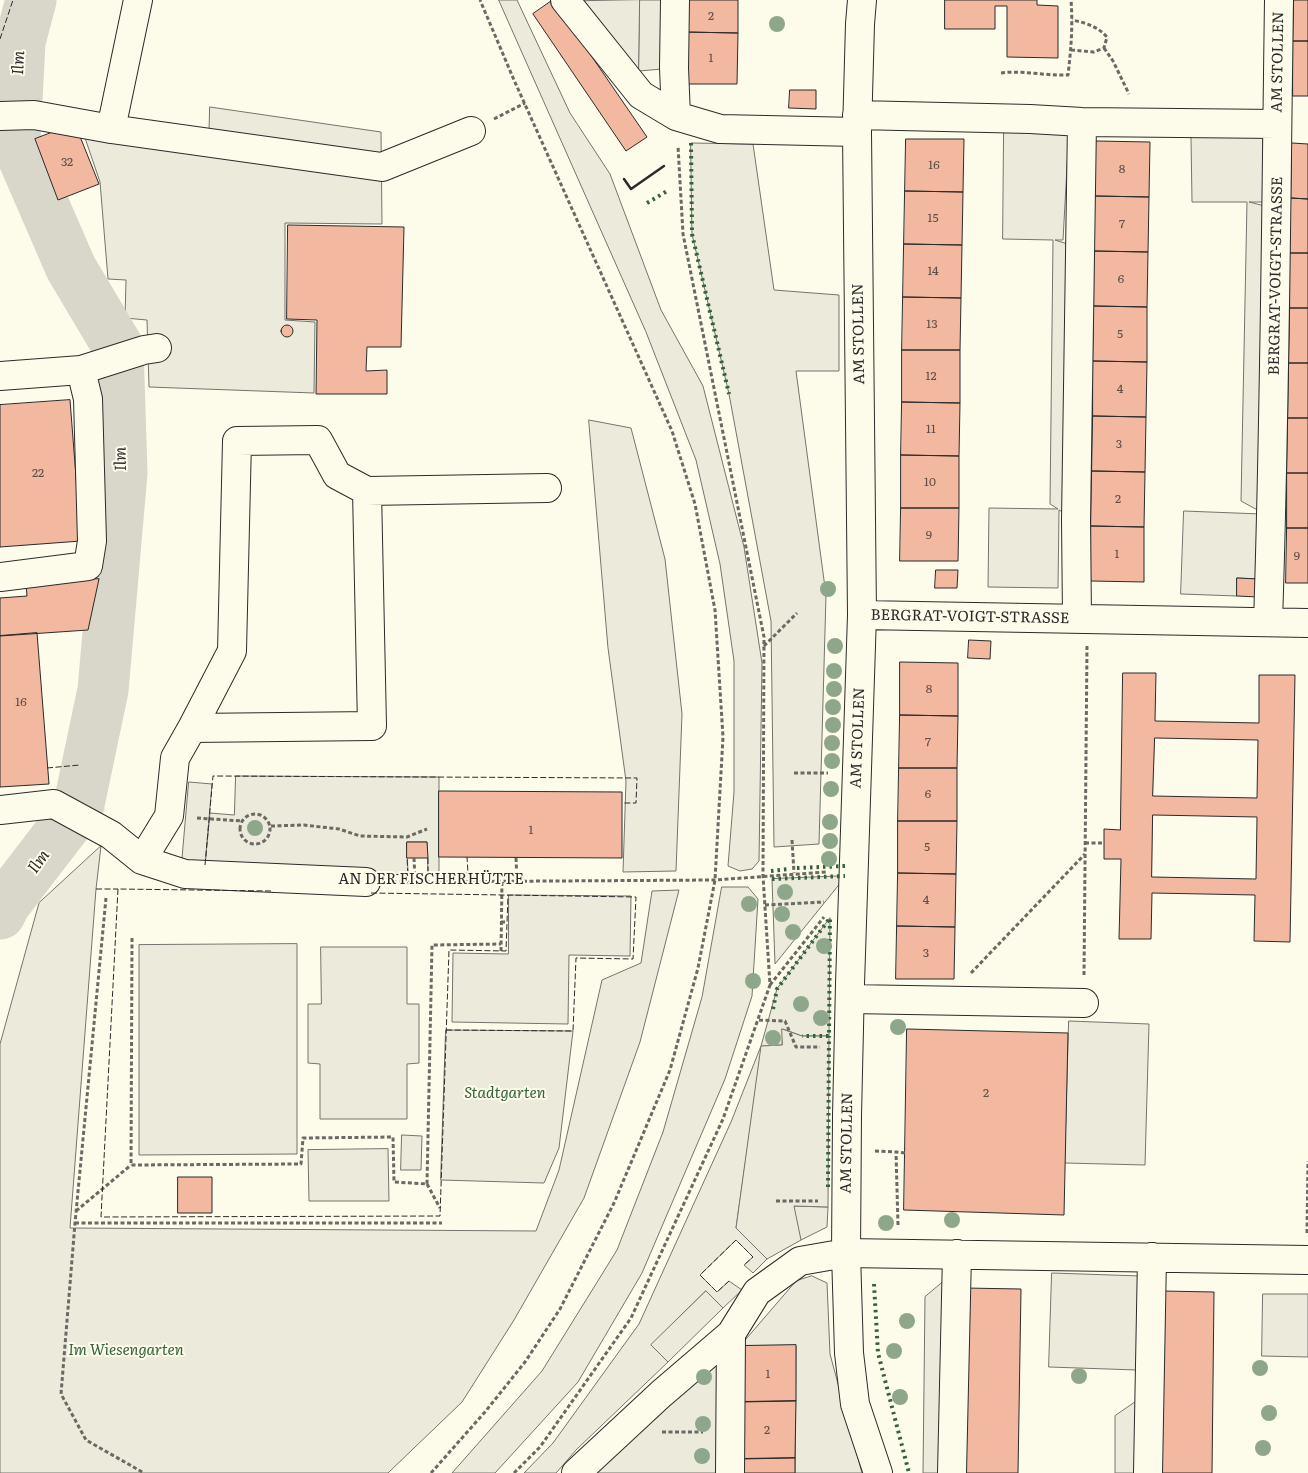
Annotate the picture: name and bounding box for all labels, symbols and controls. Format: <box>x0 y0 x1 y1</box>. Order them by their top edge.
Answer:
house number: 2 <box>708 9 714 23</box>
street label: AM STOLLEN <box>1268 11 1288 113</box>
water label: Ilm <box>9 50 29 76</box>
house number: 1 <box>709 51 713 65</box>
house number: 32 <box>61 155 73 169</box>
house number: 16 <box>928 158 940 172</box>
house number: 8 <box>1119 162 1125 176</box>
street label: BERGRAT-VOIGT-STRASSE <box>1265 176 1287 376</box>
house number: 15 <box>928 211 938 225</box>
house number: 7 <box>1119 217 1125 231</box>
house number: 14 <box>927 264 939 278</box>
house number: 6 <box>1118 272 1124 286</box>
street label: AM STOLLEN <box>849 283 869 385</box>
house number: 13 <box>926 317 938 331</box>
house number: 5 <box>1117 327 1123 341</box>
house number: 12 <box>926 369 936 383</box>
house number: 4 <box>1117 382 1123 396</box>
house number: 11 <box>926 422 936 436</box>
house number: 3 <box>1116 437 1122 451</box>
water label: Ilm <box>111 447 131 471</box>
house number: 22 <box>32 466 44 480</box>
house number: 10 <box>924 475 936 489</box>
house number: 2 <box>1115 492 1121 506</box>
house number: 9 <box>926 528 932 542</box>
house number: 1 <box>1115 547 1119 561</box>
house number: 9 <box>1294 549 1300 563</box>
street label: BERGRAT-VOIGT-STRASSE <box>870 606 1070 628</box>
house number: 8 <box>926 682 932 696</box>
street label: AM STOLLEN <box>847 687 869 789</box>
house number: 16 <box>15 695 27 709</box>
house number: 7 <box>925 735 931 749</box>
house number: 6 <box>925 787 931 801</box>
house number: 1 <box>529 823 533 837</box>
house number: 5 <box>924 840 930 854</box>
water label: Ilm <box>24 847 54 877</box>
street label: AN DER FISCHERHÜTTE <box>338 871 524 889</box>
house number: 4 <box>923 893 929 907</box>
house number: 3 <box>923 946 929 960</box>
park label: Stadtgarten <box>464 1085 546 1103</box>
house number: 2 <box>983 1086 989 1100</box>
street label: AM STOLLEN <box>837 1092 857 1194</box>
park label: Im Wiesengarten <box>68 1342 184 1360</box>
house number: 1 <box>766 1367 770 1381</box>
house number: 2 <box>764 1423 770 1437</box>

